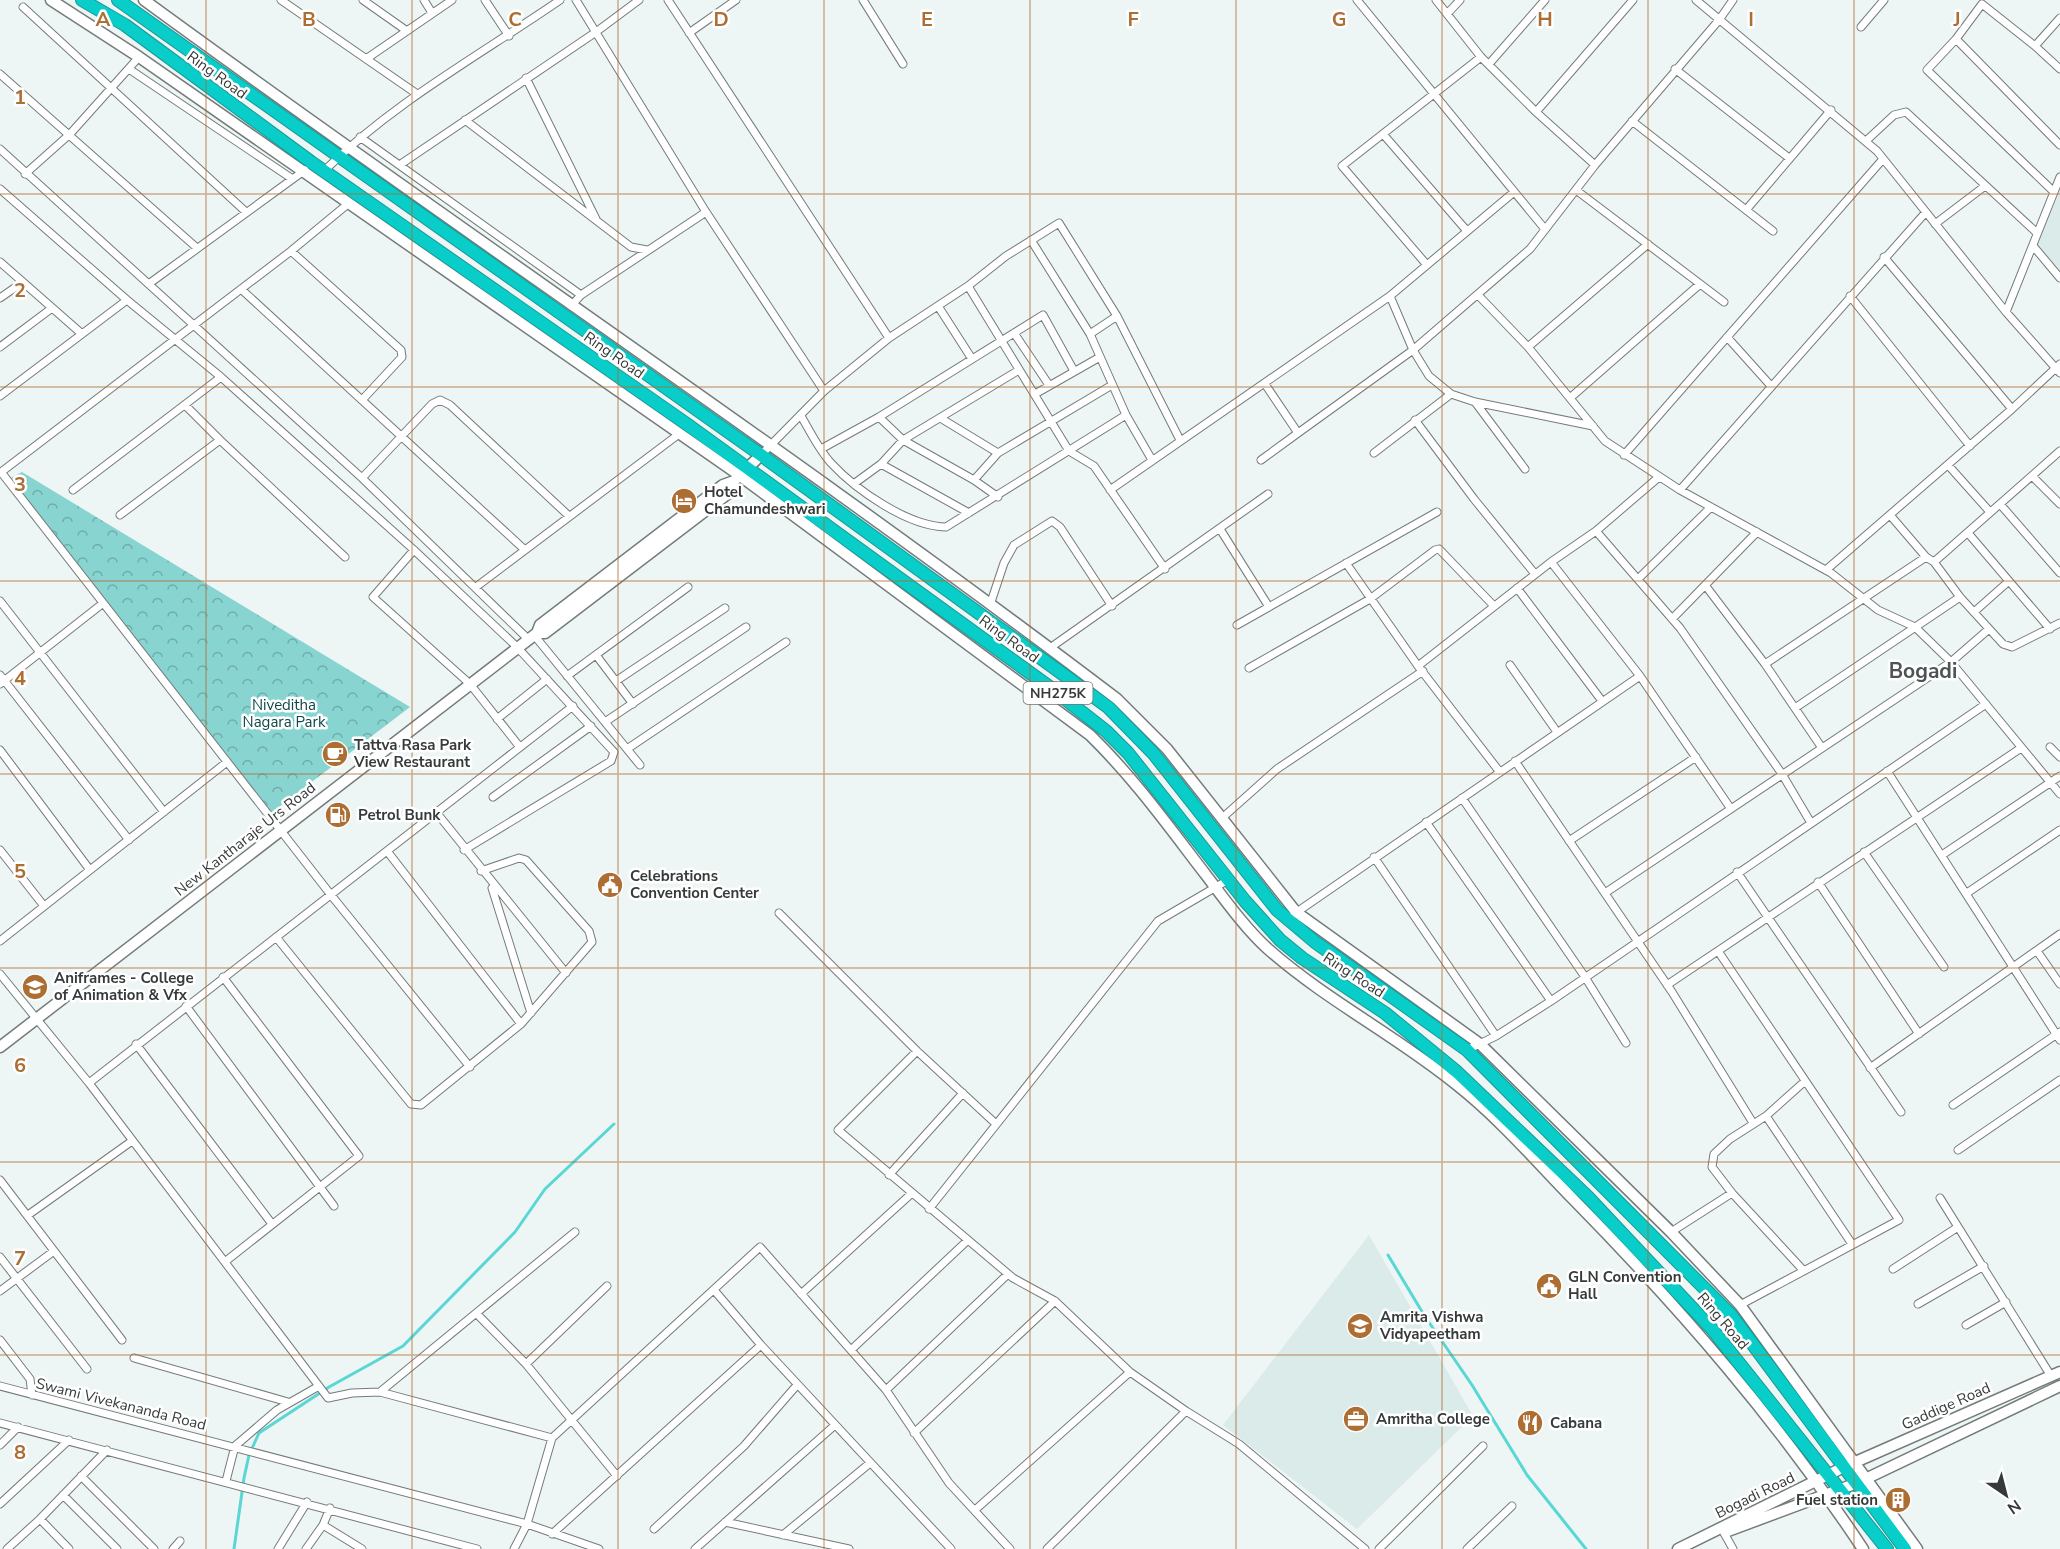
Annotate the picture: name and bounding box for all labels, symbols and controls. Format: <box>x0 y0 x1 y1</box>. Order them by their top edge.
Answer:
text: A <box>96 6 111 33</box>
text: B <box>302 6 316 33</box>
text: C <box>508 6 522 33</box>
text: D <box>713 6 729 33</box>
text: E <box>921 6 933 33</box>
text: F <box>1127 6 1139 33</box>
text: G <box>1332 6 1346 33</box>
text: H <box>1537 6 1553 33</box>
text: I <box>1748 6 1754 33</box>
text: J <box>1952 6 1961 33</box>
street label: Ring Road <box>183 46 251 104</box>
text: 1 <box>14 84 26 111</box>
text: 2 <box>14 277 26 304</box>
street label: Ring Road <box>580 327 648 383</box>
text: 3 <box>14 471 26 498</box>
place label: Hotel Chamundeshwari <box>704 482 826 519</box>
hotel icon: Hotel Chamundeshwari <box>669 486 699 516</box>
street label: Ring Road <box>975 610 1043 668</box>
district label: Bogadi <box>1889 657 1957 685</box>
text: 4 <box>14 665 26 692</box>
road number: NH275K <box>1024 682 1092 704</box>
park label: Niveditha Nagara Park <box>243 695 326 732</box>
place label: Tattva Rasa Park View Restaurant <box>353 735 472 772</box>
cafe icon: Tattva Rasa Park View Restaurant <box>320 739 350 769</box>
street label: New Kantharaje Urs Road <box>170 778 320 900</box>
fuel station icon: Petrol Bunk <box>323 800 353 830</box>
place label: Petrol Bunk <box>358 805 441 825</box>
text: 5 <box>14 858 26 885</box>
place label: Celebrations Convention Center <box>630 866 759 903</box>
public building icon: Celebrations Convention Center <box>595 870 625 900</box>
street label: Ring Road <box>1319 948 1389 1002</box>
place label: Aniframes - College of Animation & Vfx <box>54 968 194 1005</box>
school or university icon: Aniframes - College of Animation & Vfx <box>20 972 50 1002</box>
text: 6 <box>14 1052 26 1079</box>
text: 7 <box>14 1245 26 1272</box>
place label: GLN Convention Hall <box>1568 1267 1681 1304</box>
public building icon: GLN Convention Hall <box>1534 1271 1564 1301</box>
street label: Ring Road <box>1693 1288 1753 1354</box>
place label: Amrita Vishwa Vidyapeetham <box>1379 1307 1483 1344</box>
school or university icon: Amrita Vishwa Vidyapeetham <box>1345 1311 1375 1341</box>
street label: Swami Vivekananda Road <box>34 1373 208 1435</box>
street label: Gaddige Road <box>1898 1377 1994 1435</box>
office icon: Amritha College <box>1341 1404 1371 1434</box>
restaurant icon: Cabana <box>1515 1408 1545 1438</box>
place label: Amritha College <box>1376 1409 1490 1429</box>
place label: Cabana <box>1550 1413 1602 1433</box>
text: 8 <box>14 1439 26 1466</box>
north arrow <box>1976 1465 2036 1525</box>
street label: Bogadi Road <box>1712 1467 1798 1523</box>
building icon: Fuel station <box>1883 1485 1913 1515</box>
place label: Fuel station <box>1796 1490 1878 1510</box>
text: N <box>2003 1494 2025 1519</box>

